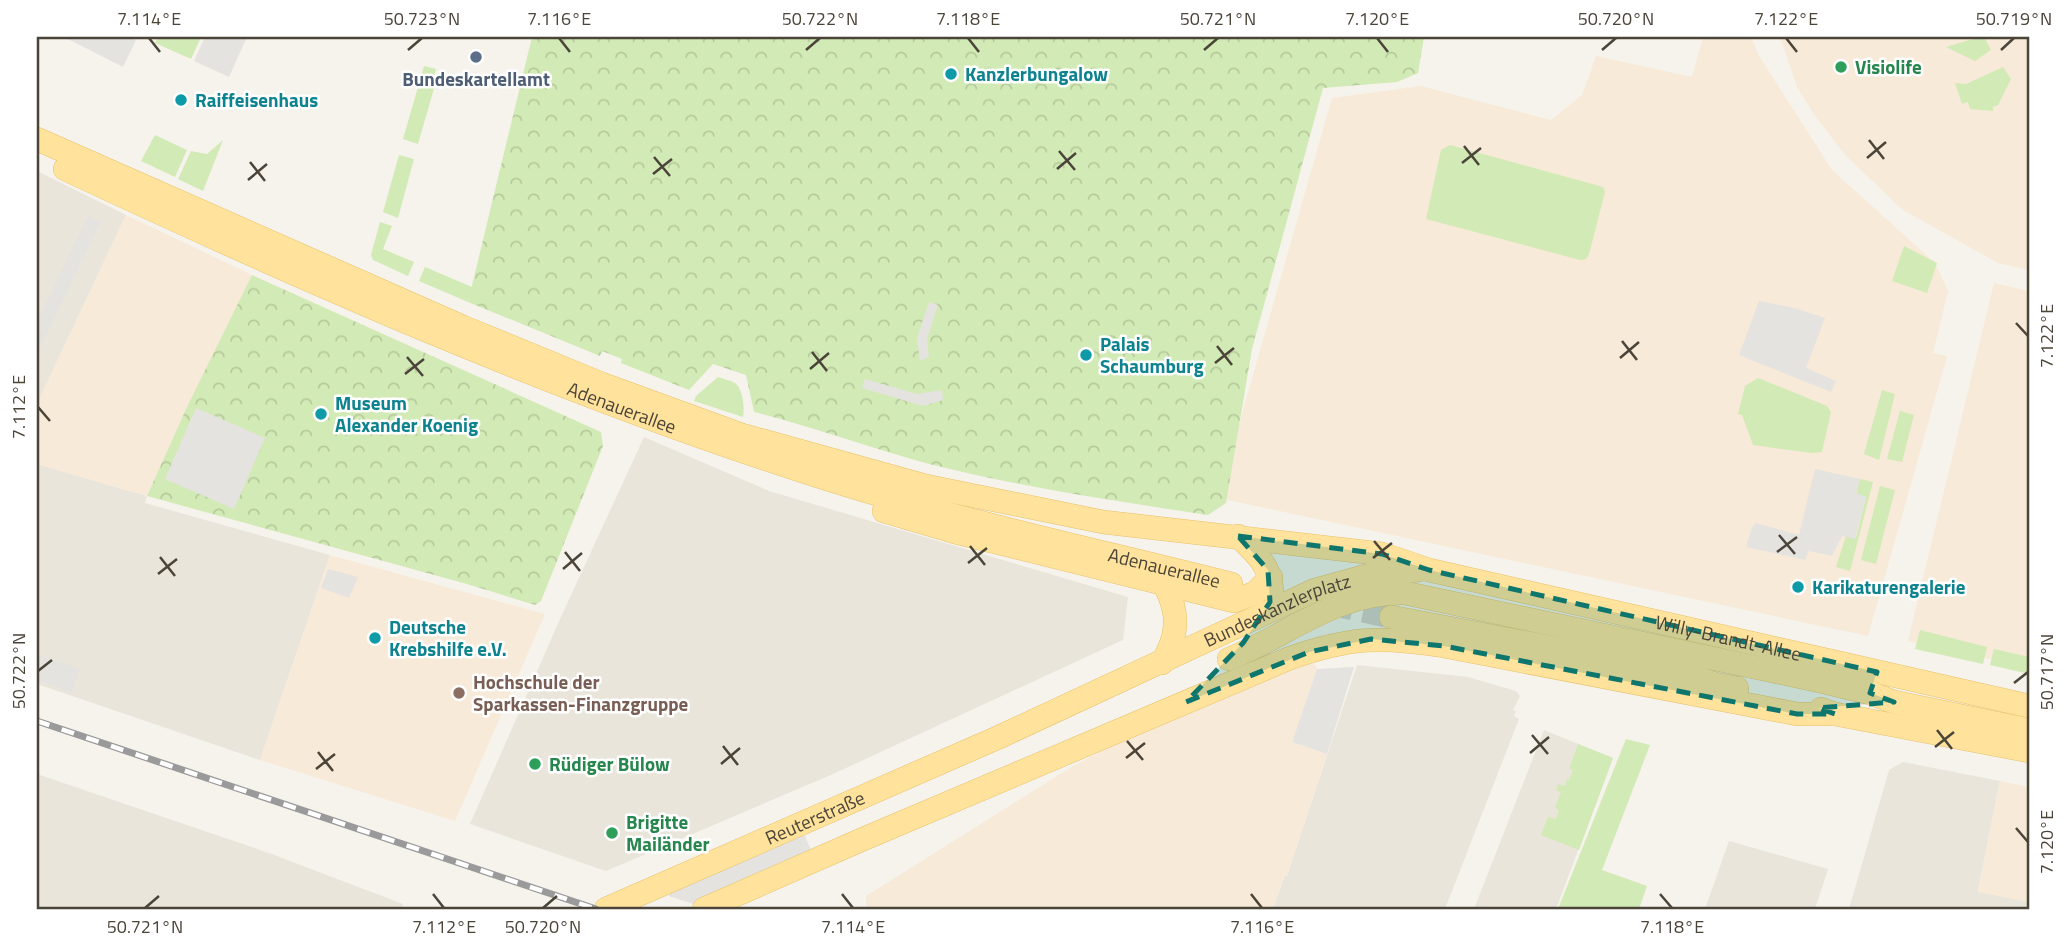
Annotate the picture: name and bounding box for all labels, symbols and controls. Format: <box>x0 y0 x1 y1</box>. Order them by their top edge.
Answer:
text: 7.114°E <box>117 5 181 32</box>
text: 50.723°N <box>384 5 460 32</box>
text: 7.116°E <box>527 5 591 32</box>
text: 50.722°N <box>782 5 858 32</box>
text: 7.118°E <box>936 5 1000 32</box>
text: 50.721°N <box>1180 5 1256 32</box>
text: 7.120°E <box>1345 5 1409 32</box>
text: 50.720°N <box>1578 5 1654 32</box>
text: 7.122°E <box>1754 5 1818 32</box>
text: 50.719°N <box>1976 5 2052 32</box>
marker: Bundeskartellamt <box>468 49 484 65</box>
place label: Visiolife <box>1855 52 1922 81</box>
place label: Kanzlerbungalow <box>965 59 1108 88</box>
marker: Visiolife <box>1833 59 1849 75</box>
place label: Bundeskartellamt <box>402 64 550 93</box>
marker: Kanzlerbungalow <box>943 66 959 82</box>
place label: Raiffeisenhaus <box>195 85 318 114</box>
marker: Raiffeisenhaus <box>173 92 189 108</box>
text: 7.122°E <box>2033 304 2060 368</box>
place label: Palais Schaumburg <box>1100 329 1204 380</box>
marker: Palais Schaumburg <box>1078 347 1094 363</box>
street label: Adenauerallee <box>563 374 681 441</box>
text: 7.112°E <box>5 375 32 439</box>
place label: Museum Alexander Koenig <box>335 388 478 439</box>
marker: Museum Alexander Koenig <box>313 406 329 422</box>
street label: Adenauerallee <box>1105 539 1224 595</box>
street label: Bundeskanzlerplatz <box>1199 566 1354 654</box>
place label: Karikaturengalerie <box>1812 572 1966 601</box>
marker: Karikaturengalerie <box>1790 579 1806 595</box>
street label: Willy-Brandt-Allee <box>1653 607 1804 668</box>
place label: Deutsche Krebshilfe e.V. <box>389 612 507 663</box>
marker: Deutsche Krebshilfe e.V. <box>367 630 383 646</box>
text: 50.722°N <box>5 633 32 709</box>
text: 50.717°N <box>2033 634 2060 710</box>
place label: Hochschule der Sparkassen-Finanzgruppe <box>473 667 689 718</box>
marker: Hochschule der Sparkassen-Finanzgruppe <box>451 685 467 701</box>
place label: Rüdiger Bülow <box>549 749 670 778</box>
marker: Rüdiger Bülow <box>527 756 543 772</box>
street label: Reuterstraße <box>760 783 869 852</box>
place label: Brigitte Mailänder <box>626 807 709 858</box>
text: 7.120°E <box>2033 810 2060 874</box>
marker: Brigitte Mailänder <box>604 825 620 841</box>
text: 50.721°N <box>107 913 183 940</box>
text: 7.112°E <box>412 913 476 940</box>
text: 50.720°N <box>505 913 581 940</box>
text: 7.114°E <box>821 913 885 940</box>
text: 7.116°E <box>1230 913 1294 940</box>
text: 7.118°E <box>1640 913 1704 940</box>

